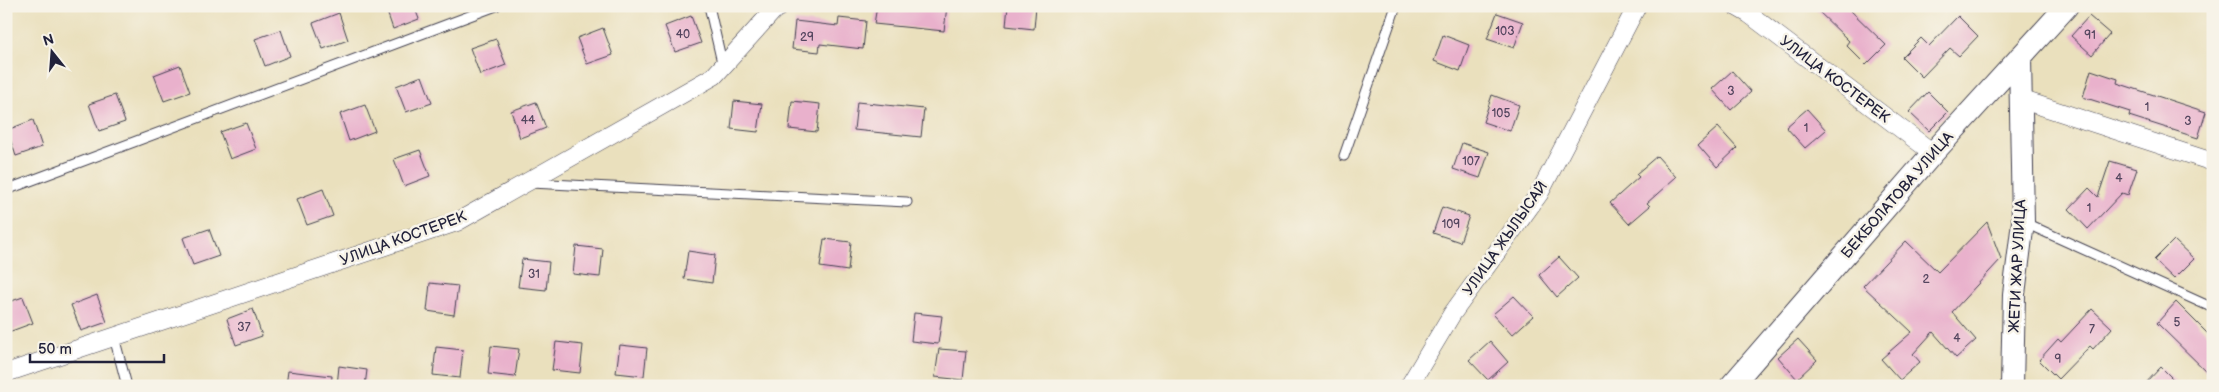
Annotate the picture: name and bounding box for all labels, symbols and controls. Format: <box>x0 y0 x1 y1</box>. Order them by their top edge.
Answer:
house number: 103 <box>1495 24 1515 39</box>
house number: 40 <box>676 27 690 42</box>
north arrow <box>28 28 78 78</box>
house number: 91 <box>2084 28 2096 43</box>
text: N <box>41 30 56 50</box>
house number: 29 <box>800 30 814 45</box>
street label: УЛИЦА КОСТЕРЕК <box>1776 32 1894 127</box>
house number: 3 <box>1727 84 1735 99</box>
house number: 1 <box>2145 100 2149 115</box>
house number: 105 <box>1492 106 1510 121</box>
house number: 44 <box>521 113 536 128</box>
house number: 3 <box>2184 114 2192 129</box>
house number: 1 <box>1804 121 1808 136</box>
street label: БЕКБОЛАТОВА УЛИЦА <box>1837 127 1958 263</box>
house number: 107 <box>1462 154 1480 169</box>
house number: 4 <box>2115 171 2123 186</box>
street label: УЛИЦА ЖЫЛЫСАЙ <box>1459 178 1552 299</box>
street label: ЖЕТИ ЖАР УЛИЦА <box>2005 198 2031 333</box>
house number: 1 <box>2087 201 2091 216</box>
street label: УЛИЦА КОСТЕРЕК <box>338 207 469 270</box>
house number: 109 <box>1442 217 1460 232</box>
house number: 31 <box>528 267 540 282</box>
house number: 2 <box>1922 272 1930 287</box>
house number: 5 <box>2174 315 2181 330</box>
house number: 37 <box>237 320 251 335</box>
house number: 7 <box>2089 322 2095 337</box>
house number: 4 <box>1953 331 1961 346</box>
scale bar <box>30 332 164 364</box>
text: 50 m <box>38 340 72 359</box>
house number: 9 <box>2055 352 2062 367</box>

